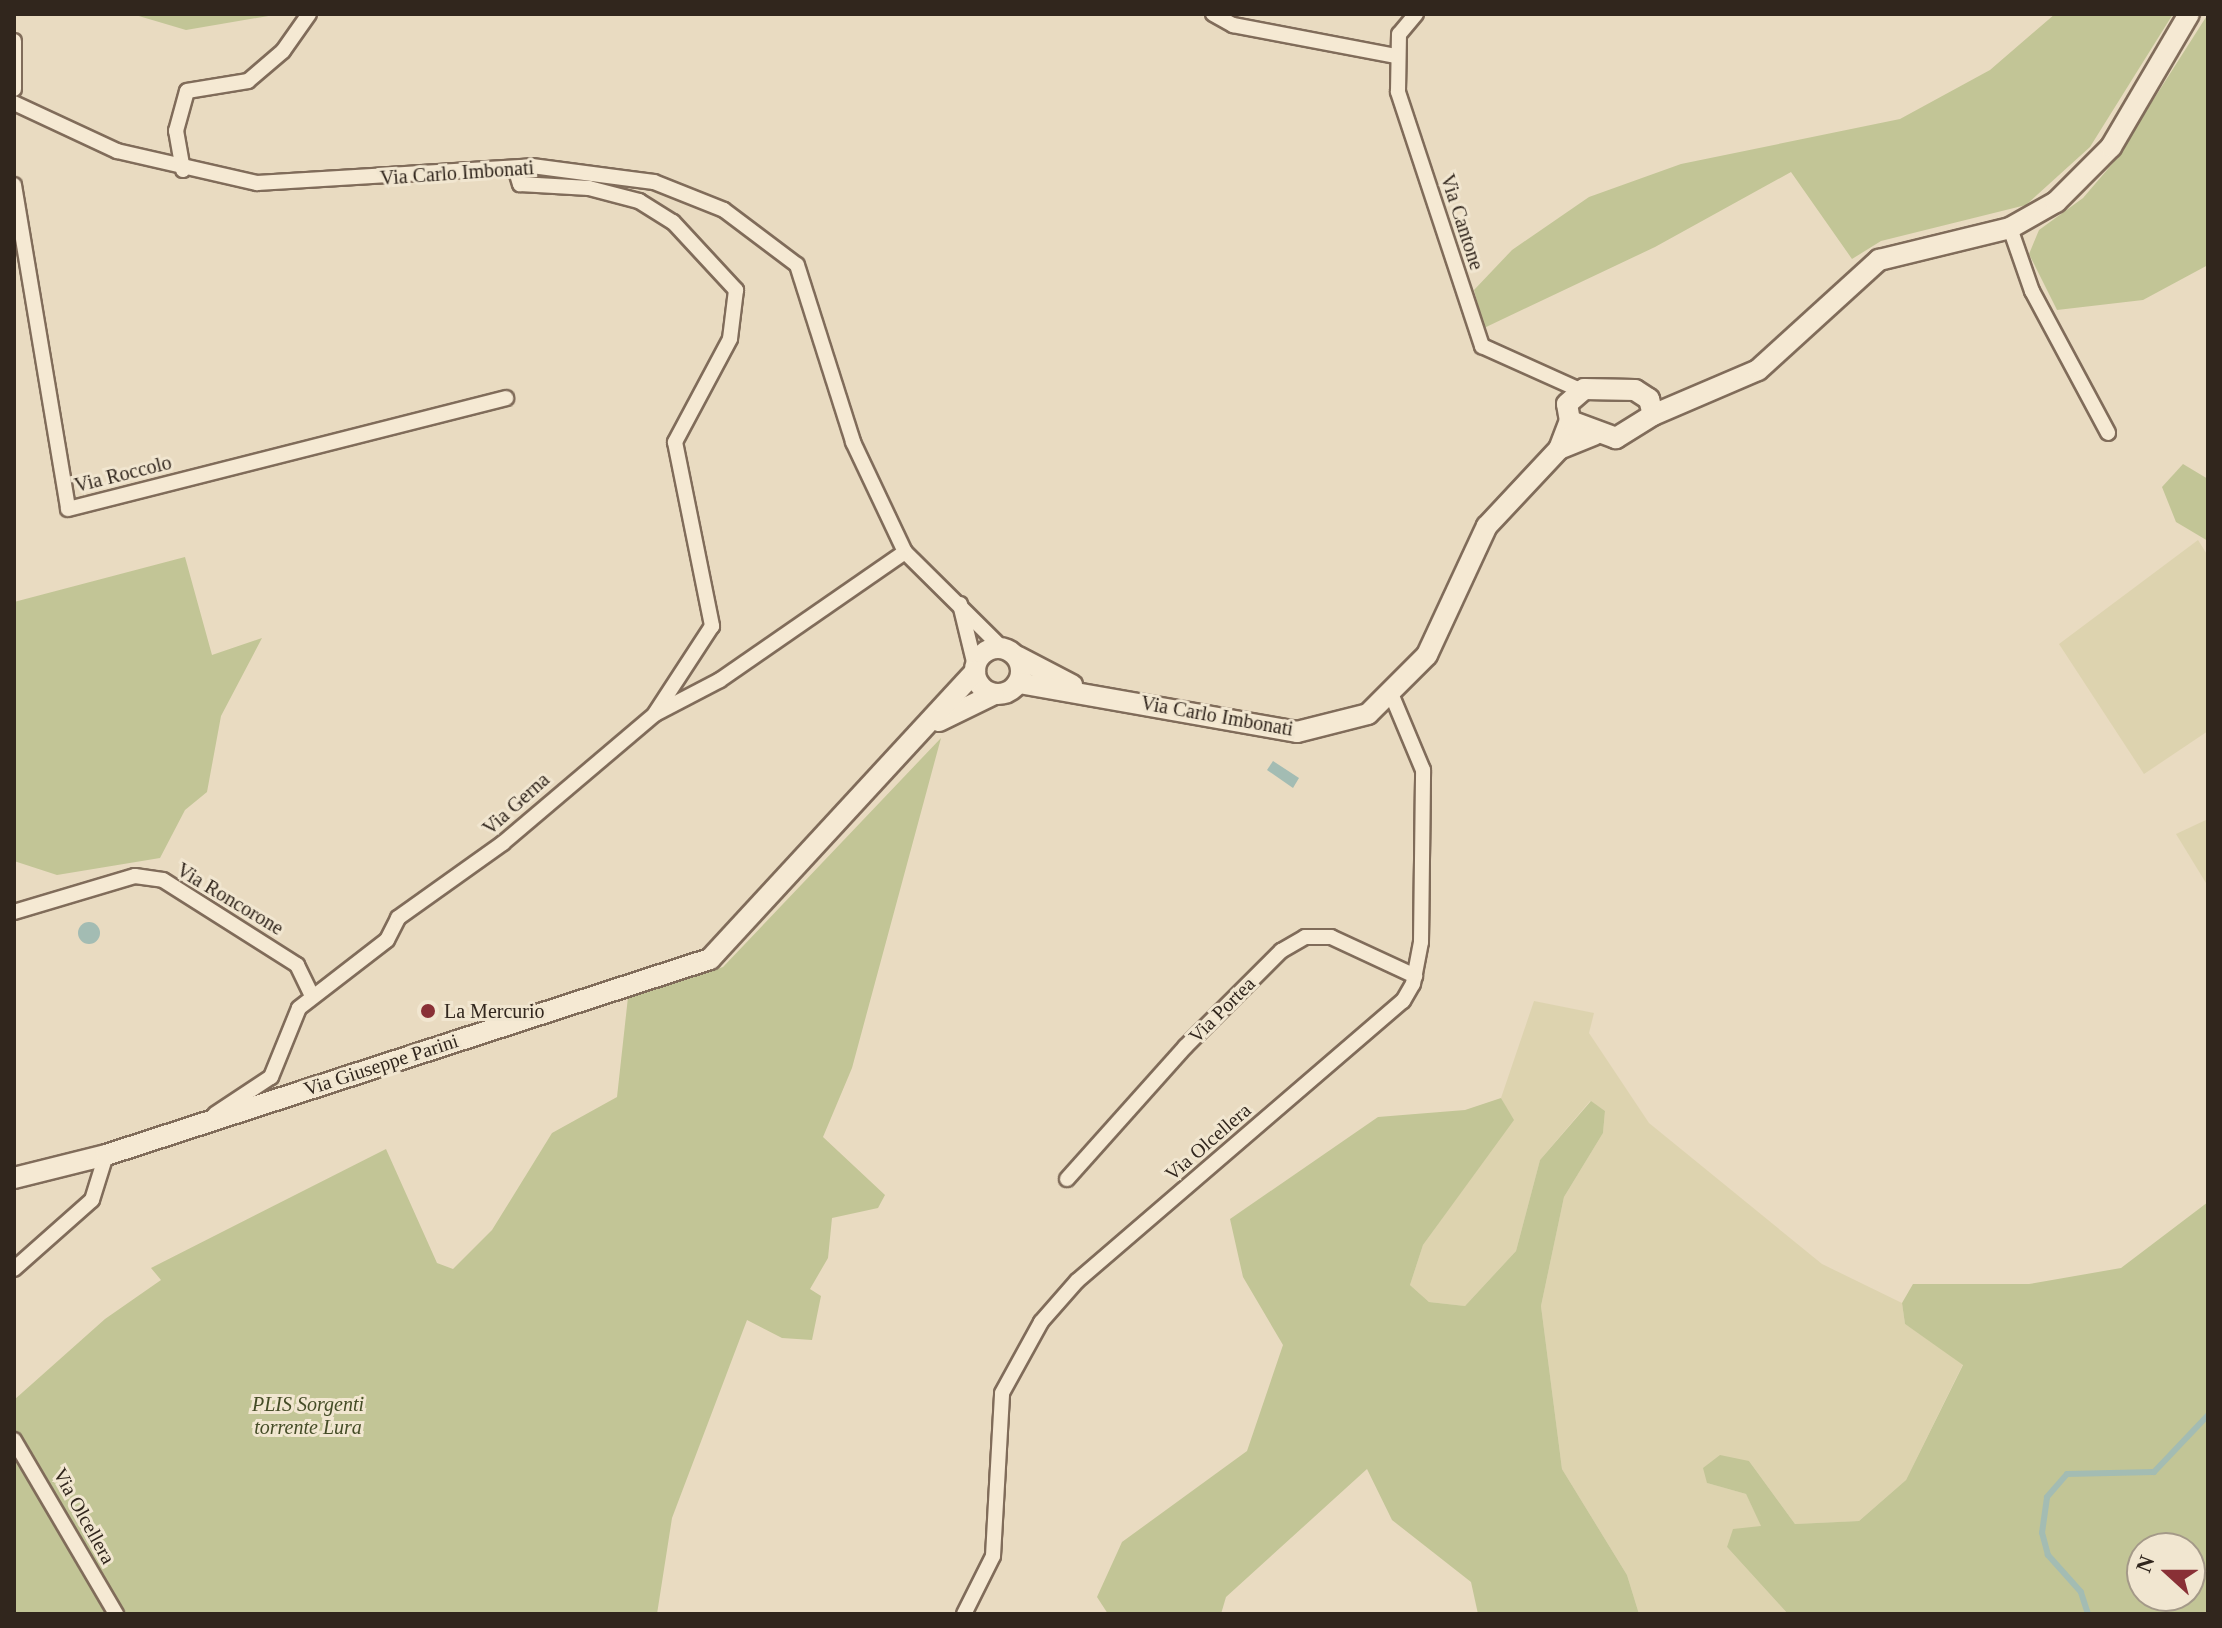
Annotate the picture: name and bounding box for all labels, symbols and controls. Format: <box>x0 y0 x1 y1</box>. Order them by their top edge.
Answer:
street label: Via Carlo Imbonati <box>379 156 535 190</box>
street label: Via Cantone <box>1435 171 1489 273</box>
street label: Via Roccolo <box>72 450 174 498</box>
street label: Via Carlo Imbonati <box>1139 691 1295 741</box>
street label: Via Gerna <box>478 768 554 840</box>
street label: Via Roncorone <box>172 858 288 940</box>
street label: Via Portea <box>1184 972 1260 1048</box>
place label: La Mercurio <box>444 999 545 1023</box>
marker: La Mercurio <box>419 1002 437 1020</box>
street label: Via Giuseppe Parini <box>301 1029 461 1101</box>
street label: Via Olcellera <box>1160 1098 1256 1186</box>
park label: PLIS Sorgenti torrente Lura <box>252 1392 364 1439</box>
street label: Via Olcellera <box>48 1464 120 1568</box>
north arrow <box>2126 1532 2206 1612</box>
text: N <box>2130 1552 2160 1576</box>

